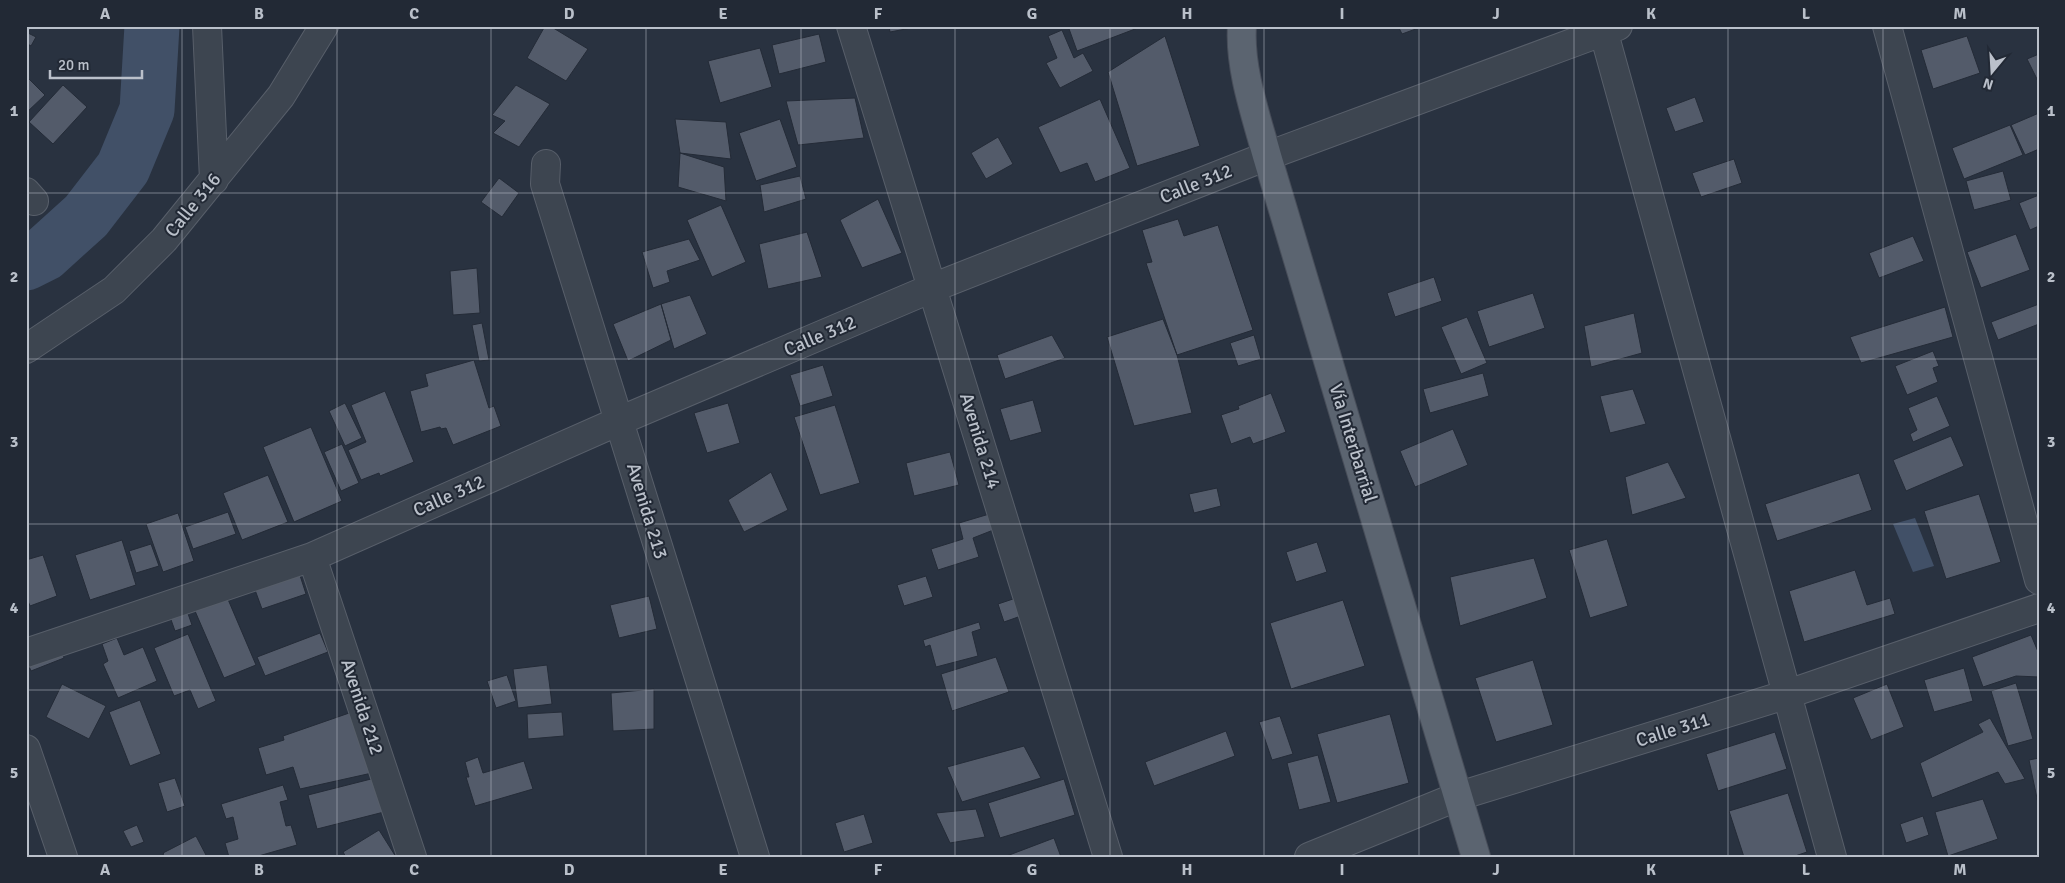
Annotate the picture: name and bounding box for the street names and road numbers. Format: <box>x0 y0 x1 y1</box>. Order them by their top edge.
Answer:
street label: Calle 312 <box>1156 159 1236 209</box>
street label: Calle 316 <box>160 168 226 242</box>
street label: Calle 312 <box>780 310 860 362</box>
street label: Vía Interbarrial <box>1324 381 1382 505</box>
street label: Avenida 214 <box>954 390 1006 492</box>
street label: Avenida 213 <box>621 460 673 562</box>
street label: Calle 312 <box>409 470 489 522</box>
street label: Avenida 212 <box>335 656 389 758</box>
street label: Calle 311 <box>1633 707 1713 753</box>

